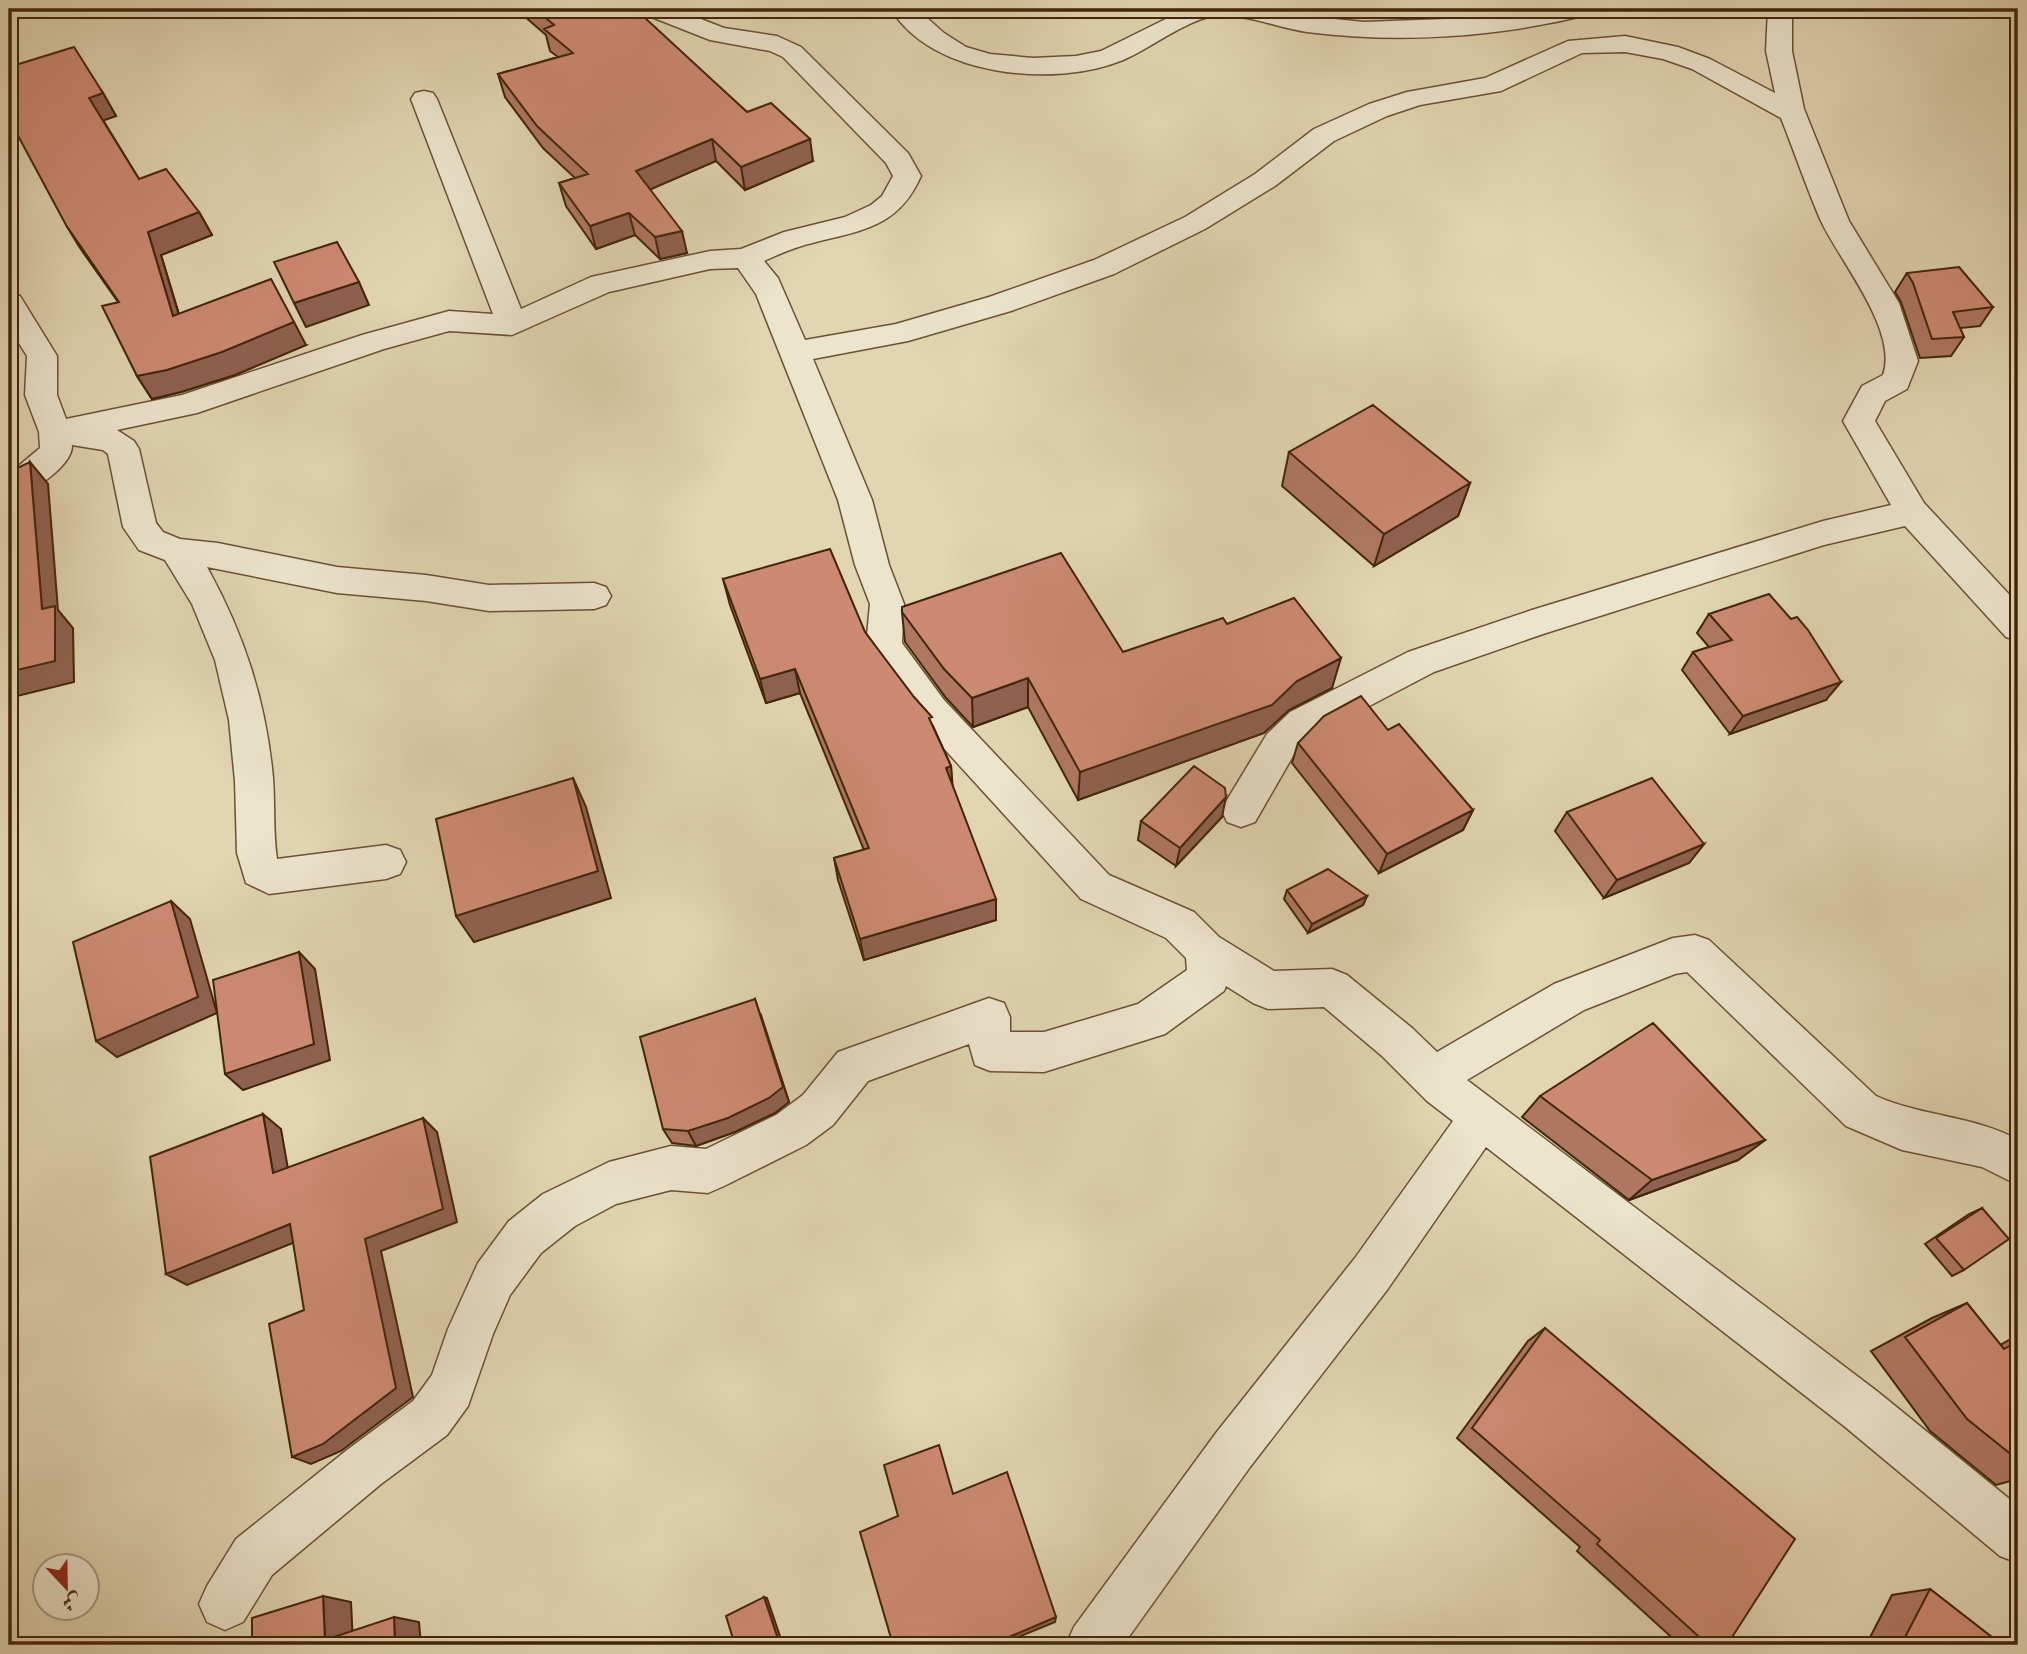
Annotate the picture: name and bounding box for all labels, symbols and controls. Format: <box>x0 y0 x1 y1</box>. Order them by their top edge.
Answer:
north arrow <box>32 1552 102 1622</box>
text: ش <box>59 1587 86 1617</box>

